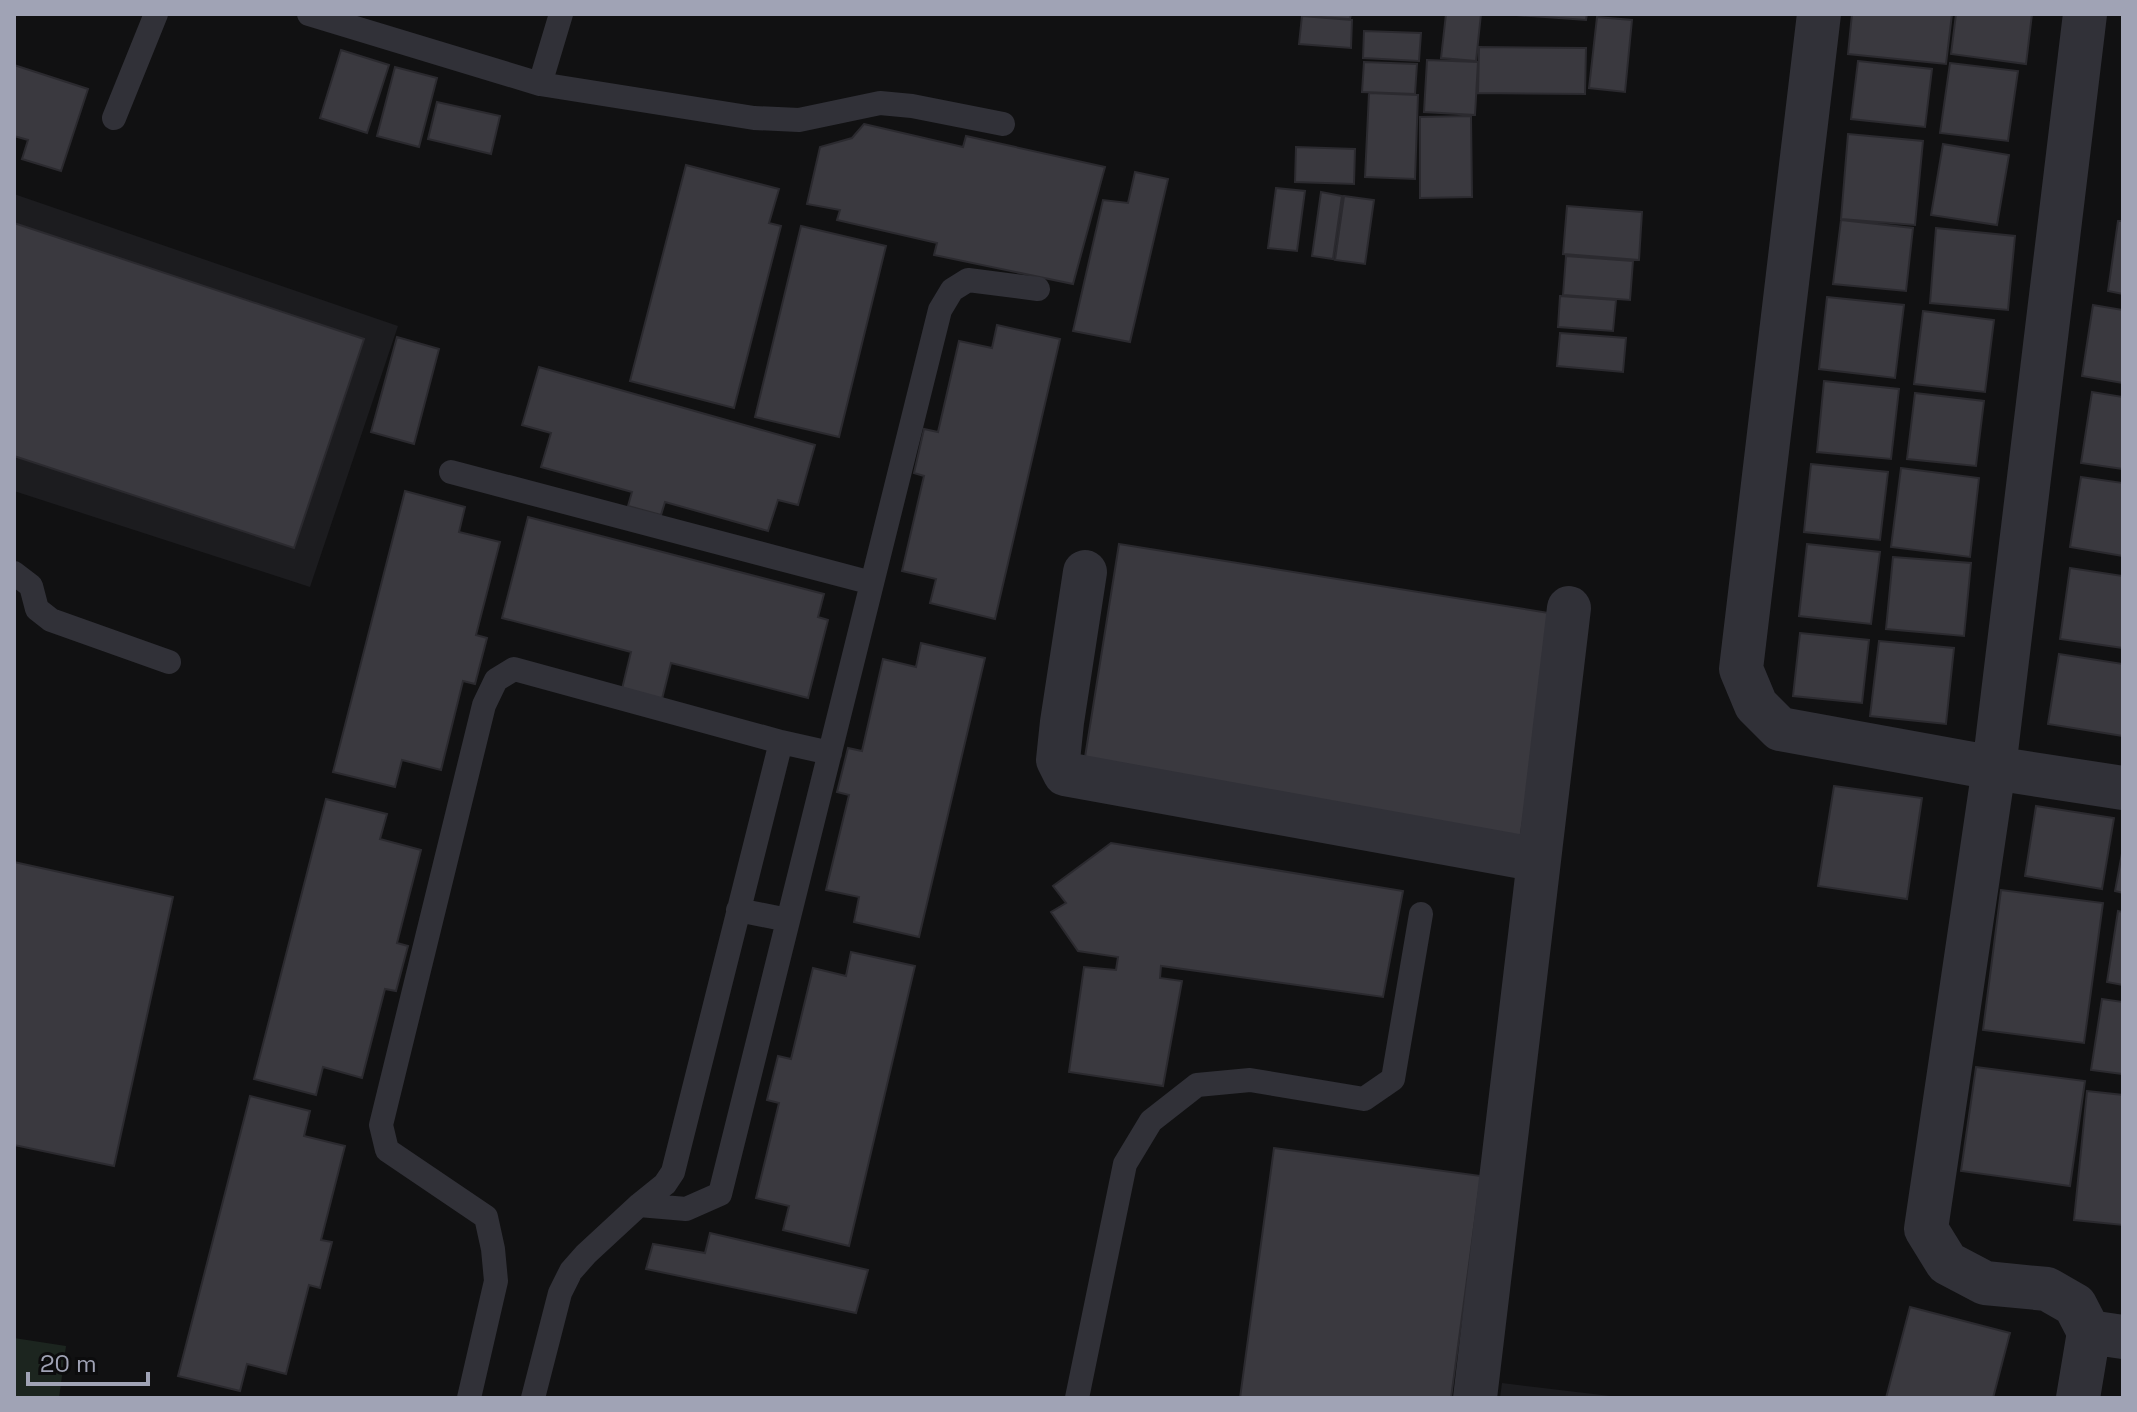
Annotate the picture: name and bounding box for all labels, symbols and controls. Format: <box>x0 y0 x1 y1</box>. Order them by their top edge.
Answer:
scale bar <box>28 1336 148 1386</box>
text: 20 m <box>40 1348 97 1379</box>

